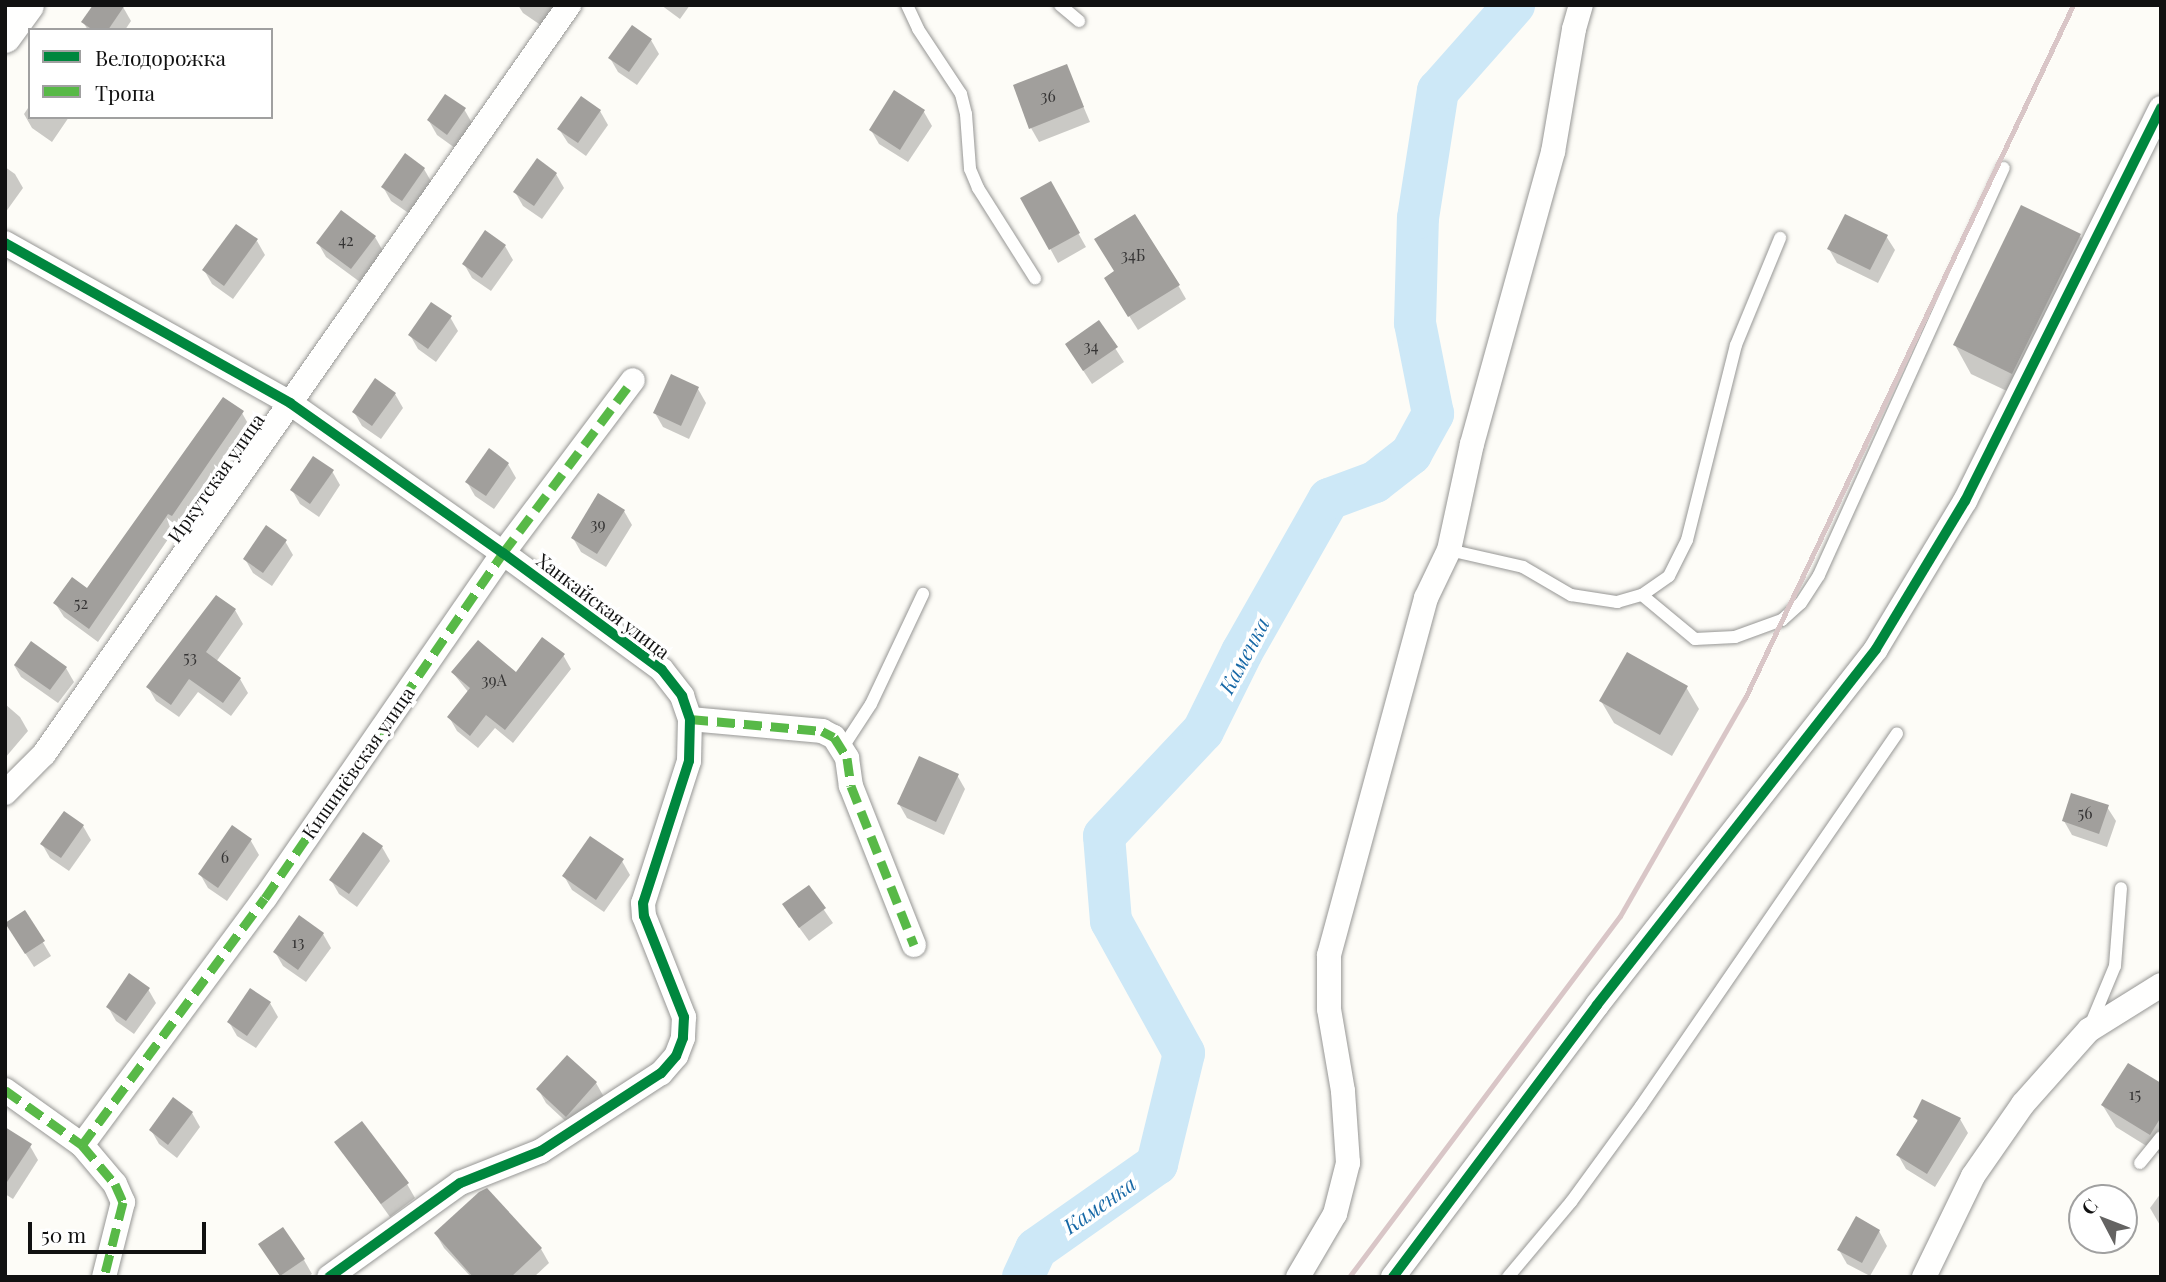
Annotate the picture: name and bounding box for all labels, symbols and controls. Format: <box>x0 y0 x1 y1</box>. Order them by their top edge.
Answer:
legend <box>28 28 273 119</box>
text: Велодорожка <box>95 43 226 71</box>
text: Тропа <box>95 78 155 106</box>
house number: 36 <box>1040 86 1056 106</box>
house number: 42 <box>338 230 354 250</box>
house number: 34Б <box>1121 245 1145 265</box>
house number: 34 <box>1083 336 1099 356</box>
street label: Иркутская улица <box>163 409 269 547</box>
house number: 39 <box>590 514 606 534</box>
street label: Ханкайская улица <box>532 548 674 664</box>
house number: 52 <box>74 593 88 613</box>
water label: Каменка <box>1212 612 1274 698</box>
house number: 53 <box>183 647 197 667</box>
house number: 39А <box>481 670 507 690</box>
street label: Кишинёвская улица <box>297 683 419 843</box>
house number: 56 <box>2078 803 2092 823</box>
house number: 6 <box>221 847 229 867</box>
house number: 13 <box>292 932 304 952</box>
house number: 15 <box>2129 1084 2141 1104</box>
water label: Каменка <box>1058 1170 1140 1238</box>
north arrow <box>2068 1184 2138 1254</box>
text: С <box>2075 1193 2103 1220</box>
scale bar <box>32 1208 210 1252</box>
text: 50 m <box>41 1220 86 1248</box>

